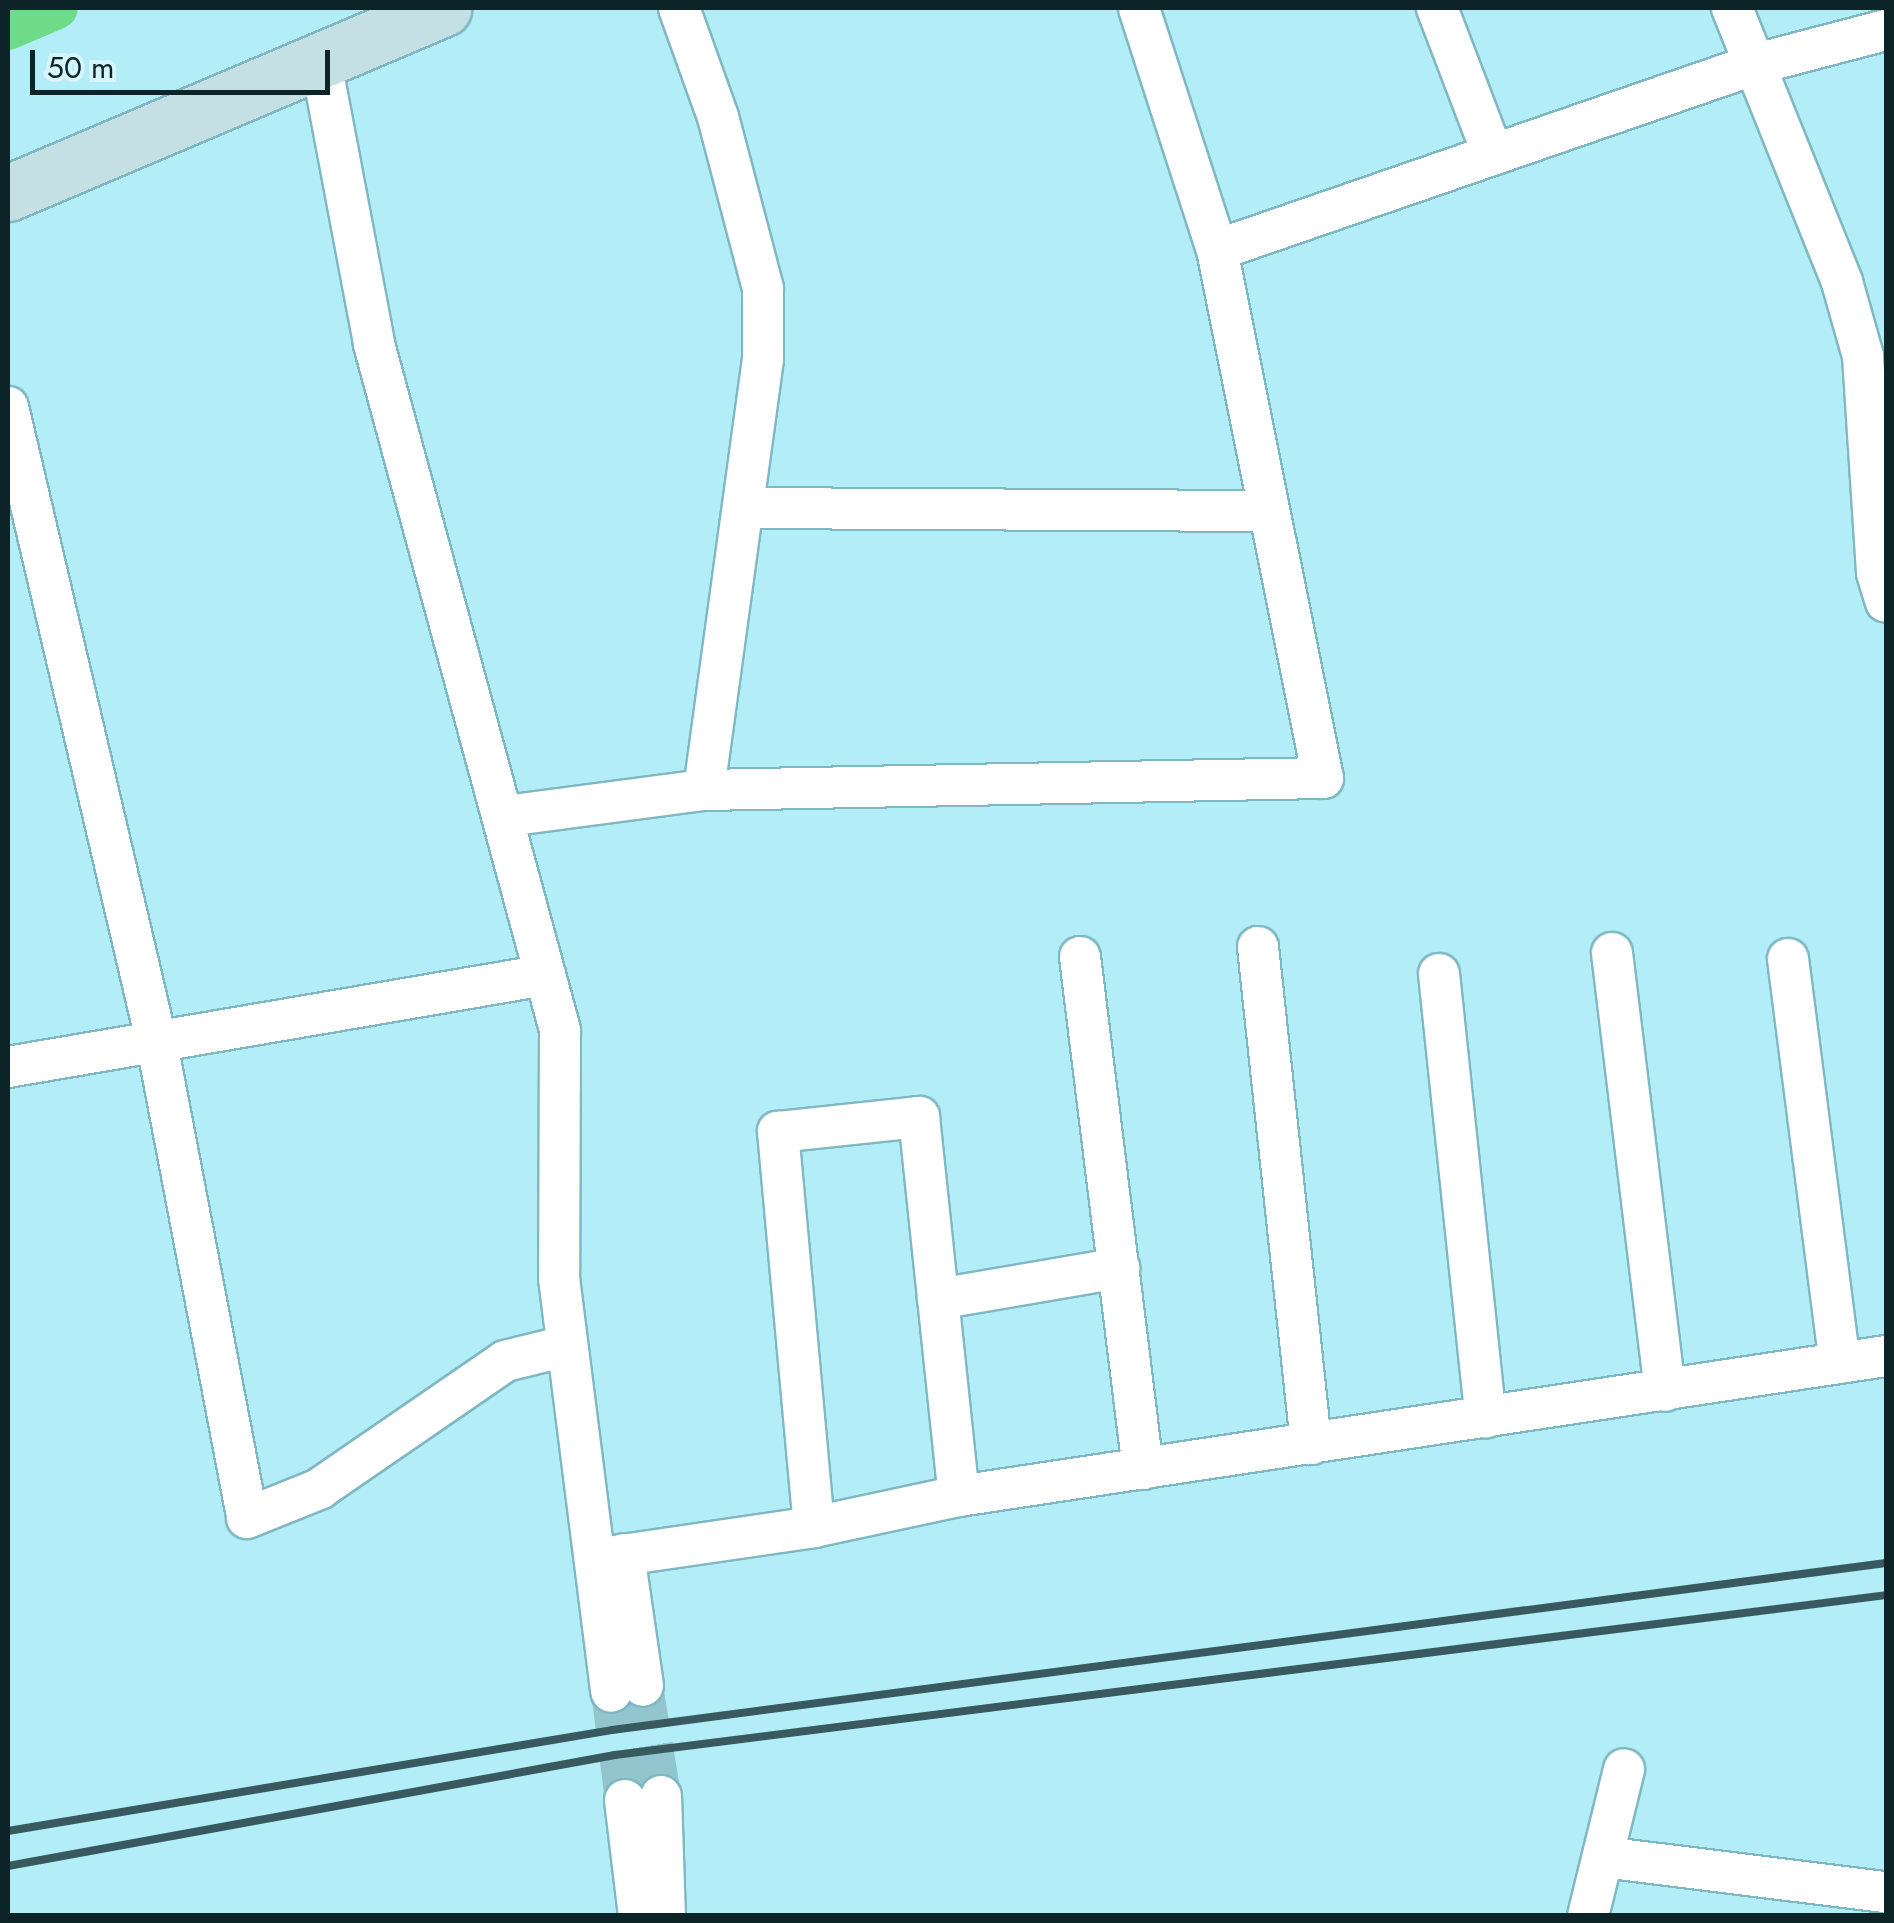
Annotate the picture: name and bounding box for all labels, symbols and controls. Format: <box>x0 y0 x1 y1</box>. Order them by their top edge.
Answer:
scale bar <box>35 30 335 92</box>
text: 50 m <box>47 46 114 89</box>

